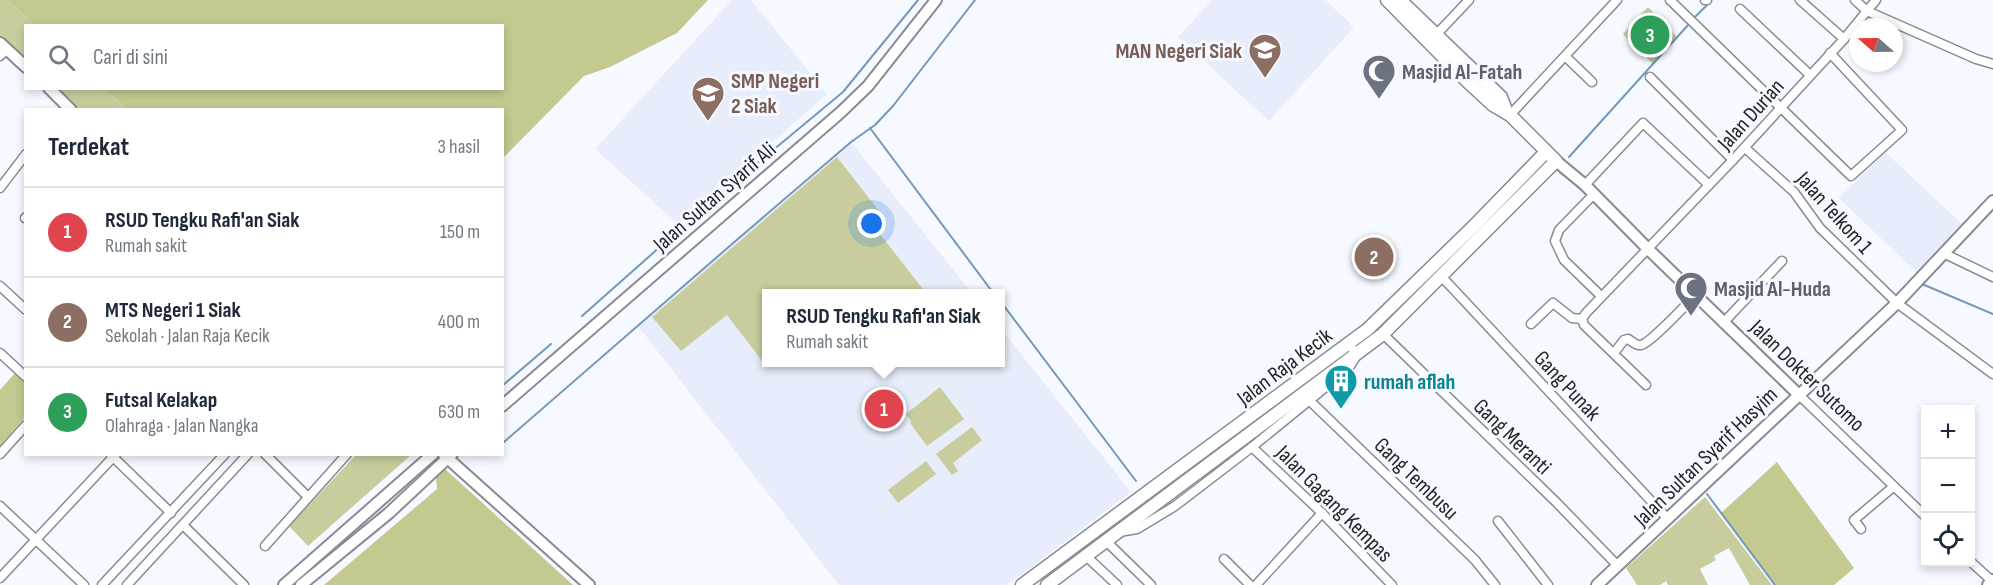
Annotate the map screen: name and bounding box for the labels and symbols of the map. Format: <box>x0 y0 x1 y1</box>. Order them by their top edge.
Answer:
pin: 3 <box>1630 12 1670 57</box>
north arrow <box>1849 18 1903 72</box>
school or university icon: MAN Negeri Siak <box>1247 32 1283 79</box>
place label: MAN Negeri Siak <box>1115 38 1243 65</box>
mosque icon: Masjid Al-Fatah <box>1361 53 1397 100</box>
place label: Masjid Al-Fatah <box>1402 59 1522 86</box>
place label: SMP Negeri 2 Siak <box>731 68 819 120</box>
street label: Jalan Durian <box>1711 74 1790 157</box>
school or university icon: SMP Negeri 2 Siak <box>690 75 726 122</box>
street label: Jalan Sultan Syarif Ali <box>647 137 782 258</box>
street label: Jalan Telkom 1 <box>1789 166 1878 260</box>
your location <box>857 209 886 238</box>
pin: 2 <box>1354 234 1394 280</box>
mosque icon: Masjid Al-Huda <box>1673 270 1709 317</box>
place label: Masjid Al-Huda <box>1714 276 1831 303</box>
street label: Jalan Dokter Sutomo <box>1743 314 1870 438</box>
street label: Jalan Raja Kecik <box>1231 322 1338 412</box>
street label: Gang Punak <box>1528 345 1606 427</box>
building icon: rumah aflah <box>1323 363 1359 410</box>
place label: rumah aflah <box>1364 369 1455 396</box>
street label: Jalan Sultan Syarif Hasyim <box>1628 382 1784 533</box>
pin: 1 <box>864 386 904 432</box>
street label: Gang Meranti <box>1467 393 1556 481</box>
street label: Gang Tembusu <box>1368 432 1464 526</box>
street label: Jalan Gagang Kempas <box>1269 439 1398 568</box>

